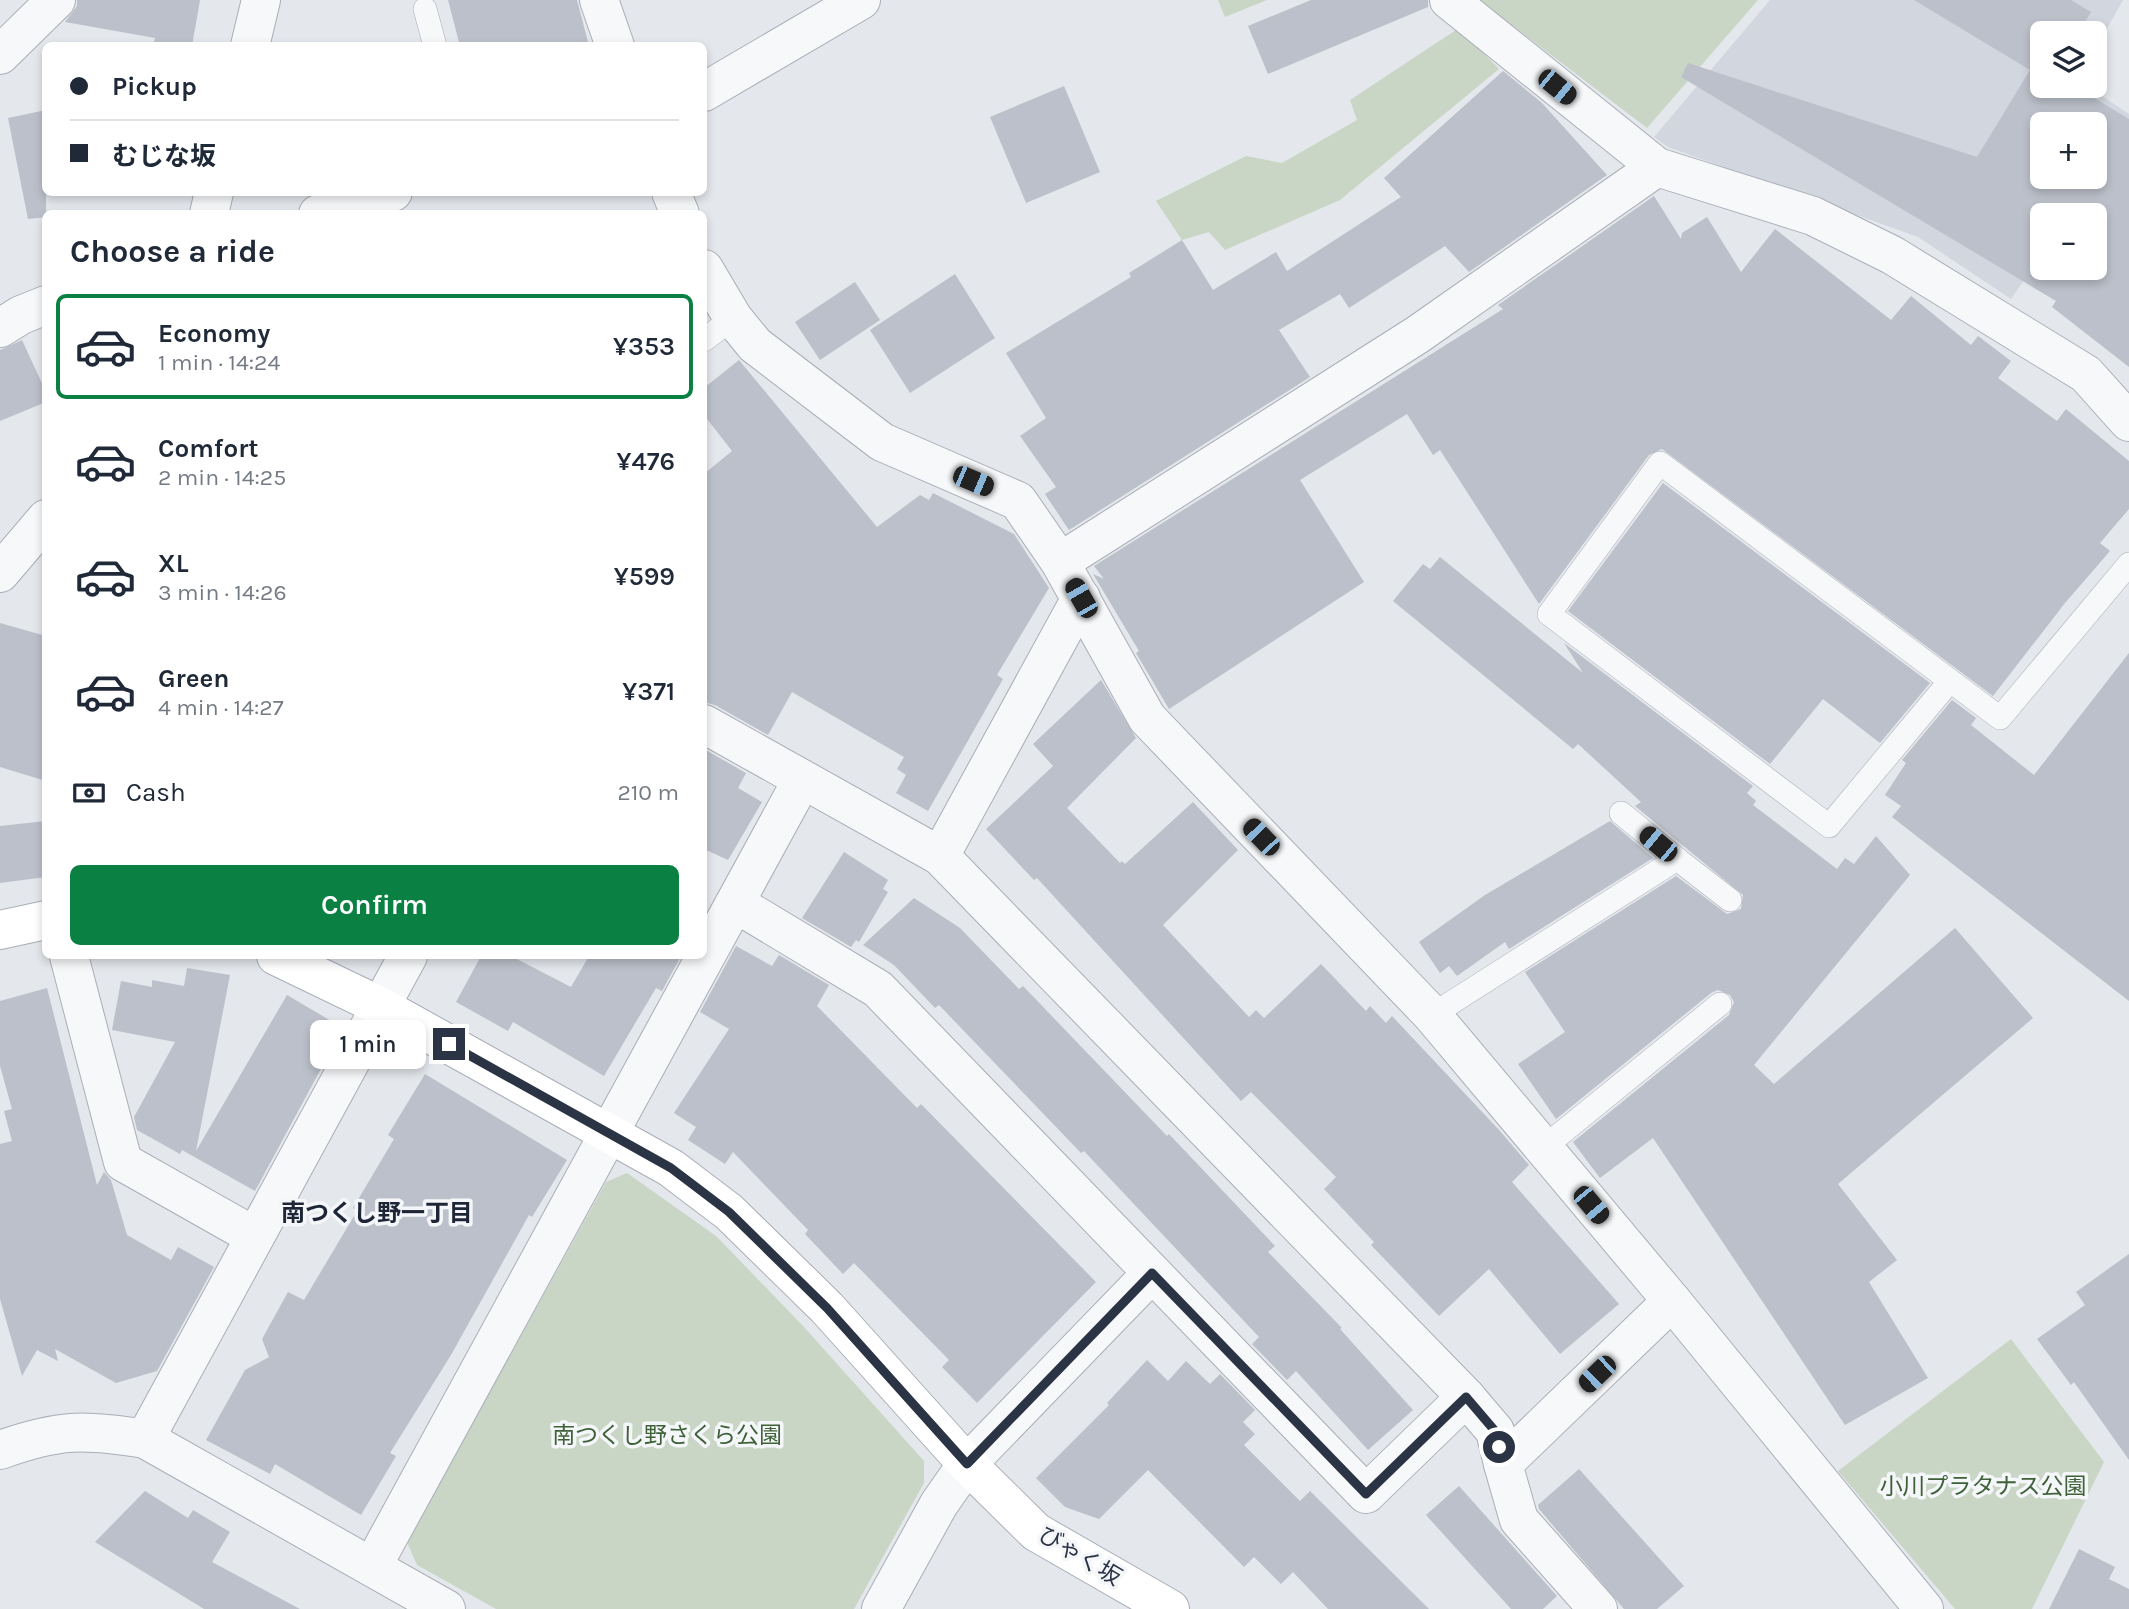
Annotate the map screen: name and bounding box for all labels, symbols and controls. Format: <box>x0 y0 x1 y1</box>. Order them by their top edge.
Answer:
map controls <box>2030 21 2107 280</box>
button: layers <box>2030 21 2107 98</box>
car <box>1535 66 1580 108</box>
text: Pickup <box>112 71 197 102</box>
button: + <box>2030 112 2107 189</box>
text: むじな坂 <box>112 141 216 172</box>
button: − <box>2030 203 2107 280</box>
text: Choose a ride <box>70 233 275 270</box>
icon: car <box>74 315 137 378</box>
text: Economy <box>158 318 270 349</box>
text: ¥353 <box>613 331 675 362</box>
text: 1 min · 14:24 <box>158 349 280 376</box>
icon: car <box>74 430 137 493</box>
text: Comfort <box>158 433 259 464</box>
text: ¥476 <box>617 446 675 477</box>
car <box>950 463 997 499</box>
text: 2 min · 14:25 <box>158 464 286 491</box>
icon: car <box>74 545 137 608</box>
text: XL <box>158 548 189 579</box>
text: ¥599 <box>614 561 675 592</box>
car <box>1062 575 1101 621</box>
text: 3 min · 14:26 <box>158 579 287 606</box>
icon: car <box>74 660 137 723</box>
text: Green <box>158 663 230 694</box>
text: ¥371 <box>622 676 675 707</box>
text: 4 min · 14:27 <box>158 694 283 721</box>
icon: cash <box>70 774 108 812</box>
text: Cash <box>126 777 186 808</box>
text: 210 m <box>617 779 679 806</box>
car <box>1239 815 1284 859</box>
car <box>1636 822 1681 866</box>
button: Confirm <box>70 865 679 945</box>
callout: 1 min <box>309 1020 424 1068</box>
route end <box>433 1028 465 1060</box>
text: 1 min <box>339 1031 397 1058</box>
car <box>1570 1182 1613 1228</box>
district label: 南つくし野一丁目 <box>281 1199 473 1227</box>
car <box>1575 1352 1620 1396</box>
park label: 南つくし野さくら公園 <box>552 1422 782 1449</box>
route start <box>1483 1431 1515 1463</box>
park label: 小川プラタナス公園 <box>1880 1473 2087 1500</box>
street label: びゃく坂 <box>1034 1521 1126 1591</box>

